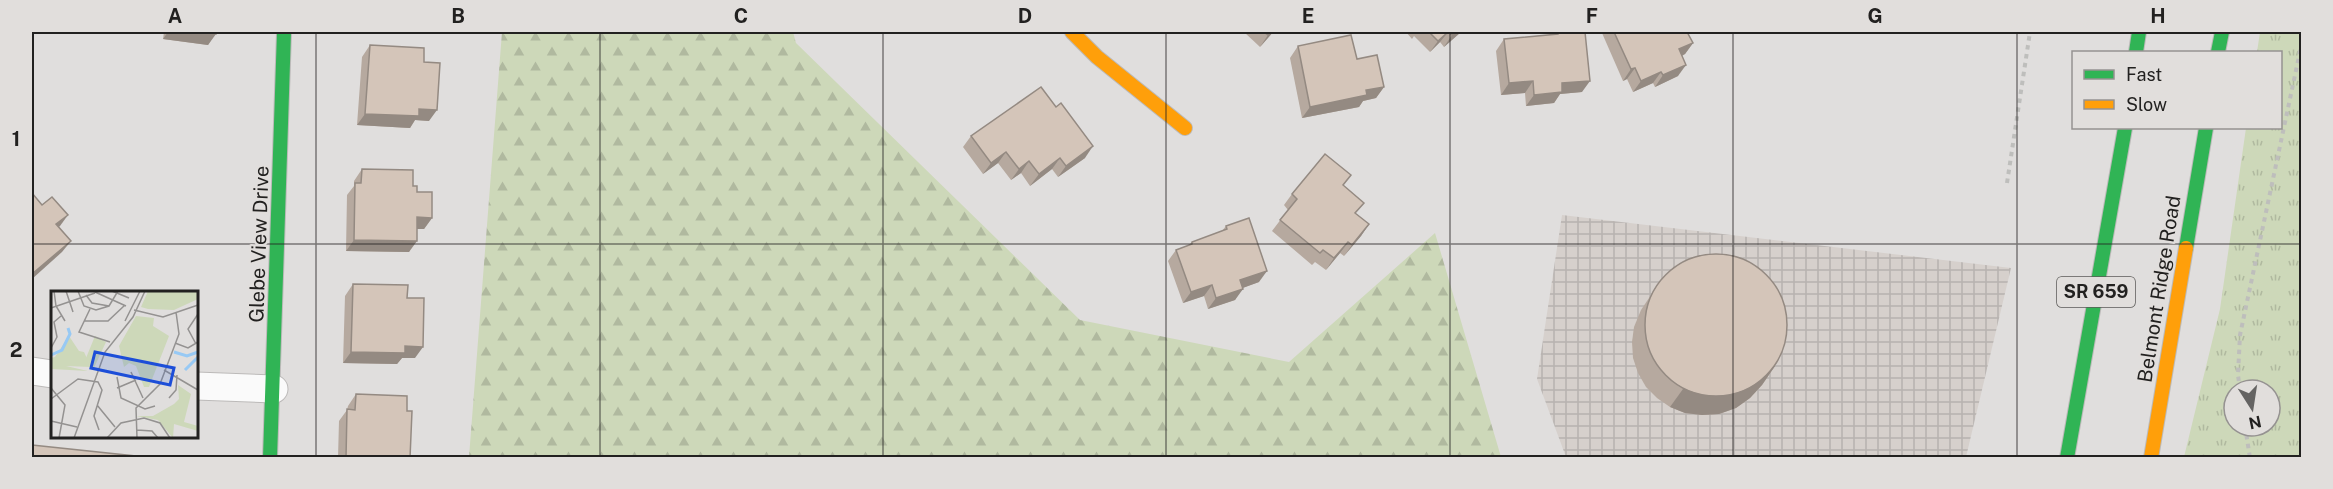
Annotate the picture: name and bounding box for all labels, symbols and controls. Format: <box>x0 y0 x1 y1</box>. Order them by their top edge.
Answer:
text: A <box>168 4 182 28</box>
text: B <box>451 4 465 28</box>
text: C <box>734 4 748 28</box>
text: D <box>1018 4 1032 28</box>
text: E <box>1302 4 1314 28</box>
text: F <box>1586 4 1598 28</box>
text: G <box>1867 4 1883 28</box>
text: H <box>2150 4 2166 28</box>
legend <box>2072 51 2282 129</box>
text: Fast <box>2126 64 2162 85</box>
text: Slow <box>2126 94 2167 115</box>
text: 1 <box>12 127 20 151</box>
street label: Glebe View Drive <box>244 165 274 323</box>
street label: Belmont Ridge Road <box>2132 194 2186 384</box>
road number: SR 659 <box>2057 277 2135 307</box>
inset map <box>51 291 198 438</box>
text: 2 <box>10 338 22 362</box>
north arrow <box>2222 378 2282 438</box>
text: N <box>2247 412 2263 433</box>

